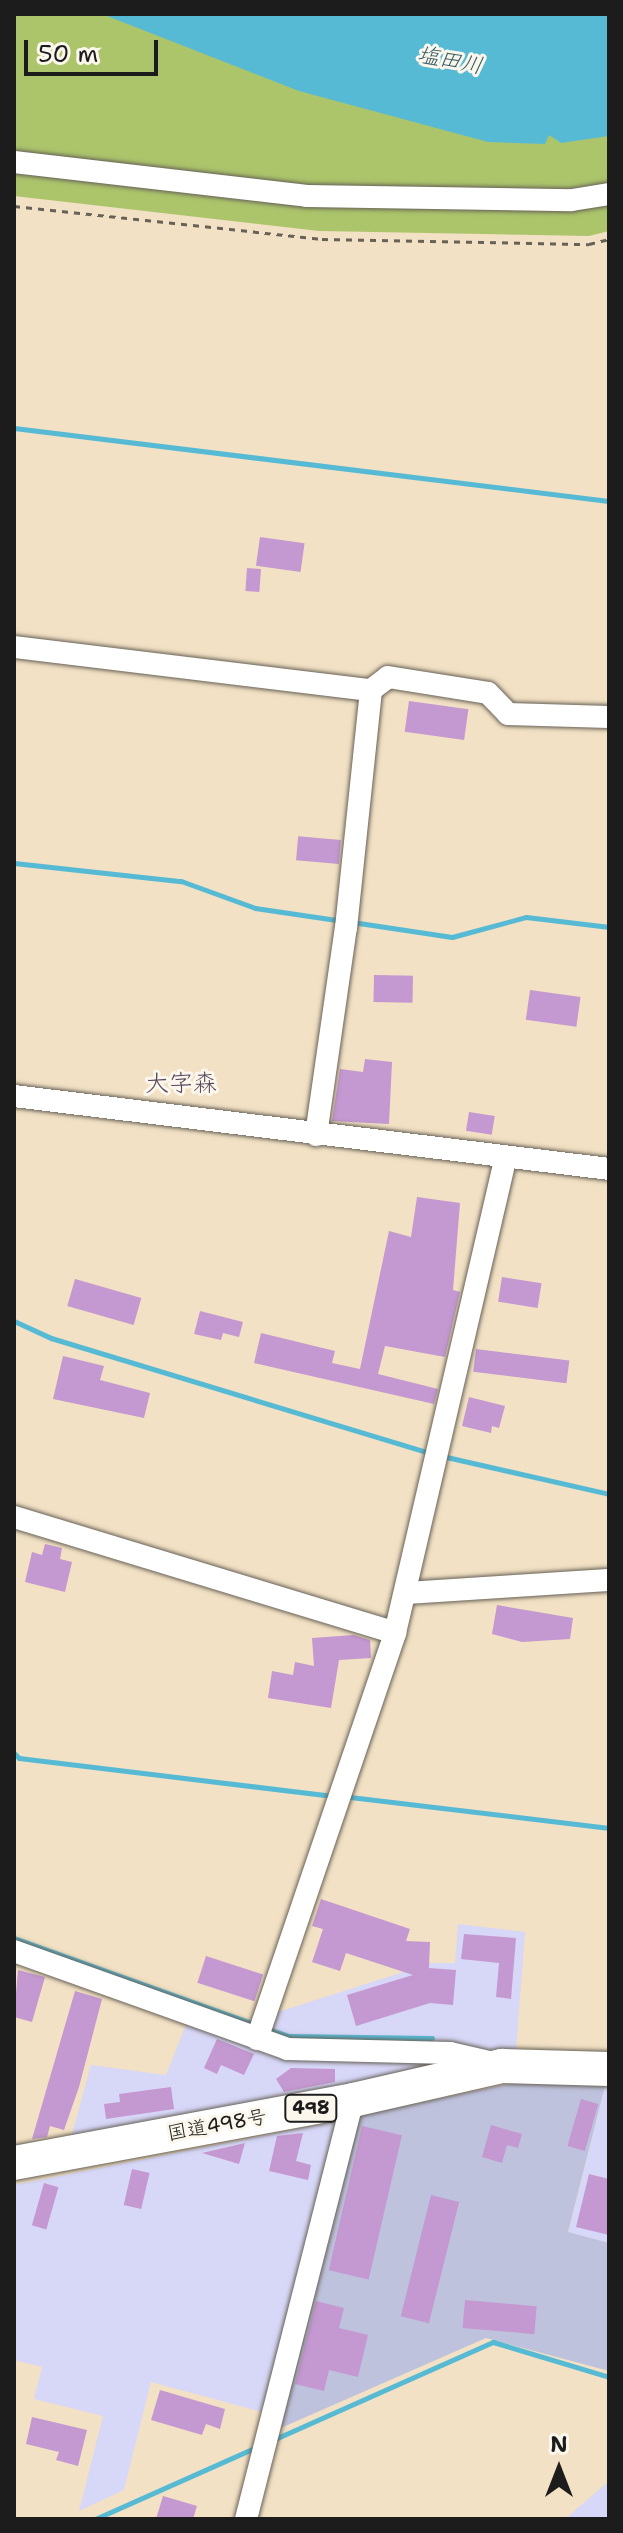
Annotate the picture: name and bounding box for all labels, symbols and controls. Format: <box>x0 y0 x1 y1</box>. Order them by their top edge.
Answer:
scale bar <box>28 24 162 74</box>
text: 50 m <box>38 38 98 70</box>
water label: 塩田川 <box>415 41 485 79</box>
district label: 大字森 <box>145 1070 217 1098</box>
road number: 498 <box>283 2094 339 2122</box>
street label: 国道498号 <box>165 2104 269 2146</box>
north arrow <box>519 2429 599 2509</box>
text: N <box>550 2430 568 2459</box>

